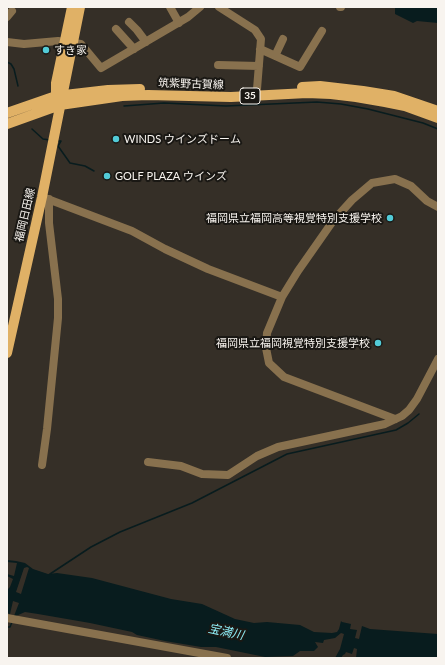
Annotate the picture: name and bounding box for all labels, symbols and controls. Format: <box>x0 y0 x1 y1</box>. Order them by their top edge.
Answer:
place label: すき家 <box>54 43 87 57</box>
marker: すき家 <box>41 45 51 55</box>
street label: 筑紫野古賀線 <box>158 76 224 92</box>
road number: 35 <box>240 88 260 104</box>
place label: WINDS ウインズドーム <box>124 132 241 146</box>
marker: WINDS ウインズドーム <box>111 134 121 144</box>
place label: GOLF PLAZA ウインズ <box>115 169 227 183</box>
marker: GOLF PLAZA ウインズ <box>102 171 112 181</box>
street label: 福岡日田線 <box>12 187 38 243</box>
place label: 福岡県立福岡高等視覚特別支援学校 <box>206 211 382 225</box>
marker: 福岡県立福岡高等視覚特別支援学校 <box>385 213 395 223</box>
place label: 福岡県立福岡視覚特別支援学校 <box>216 336 370 350</box>
marker: 福岡県立福岡視覚特別支援学校 <box>373 338 383 348</box>
water label: 宝満川 <box>207 621 245 643</box>

